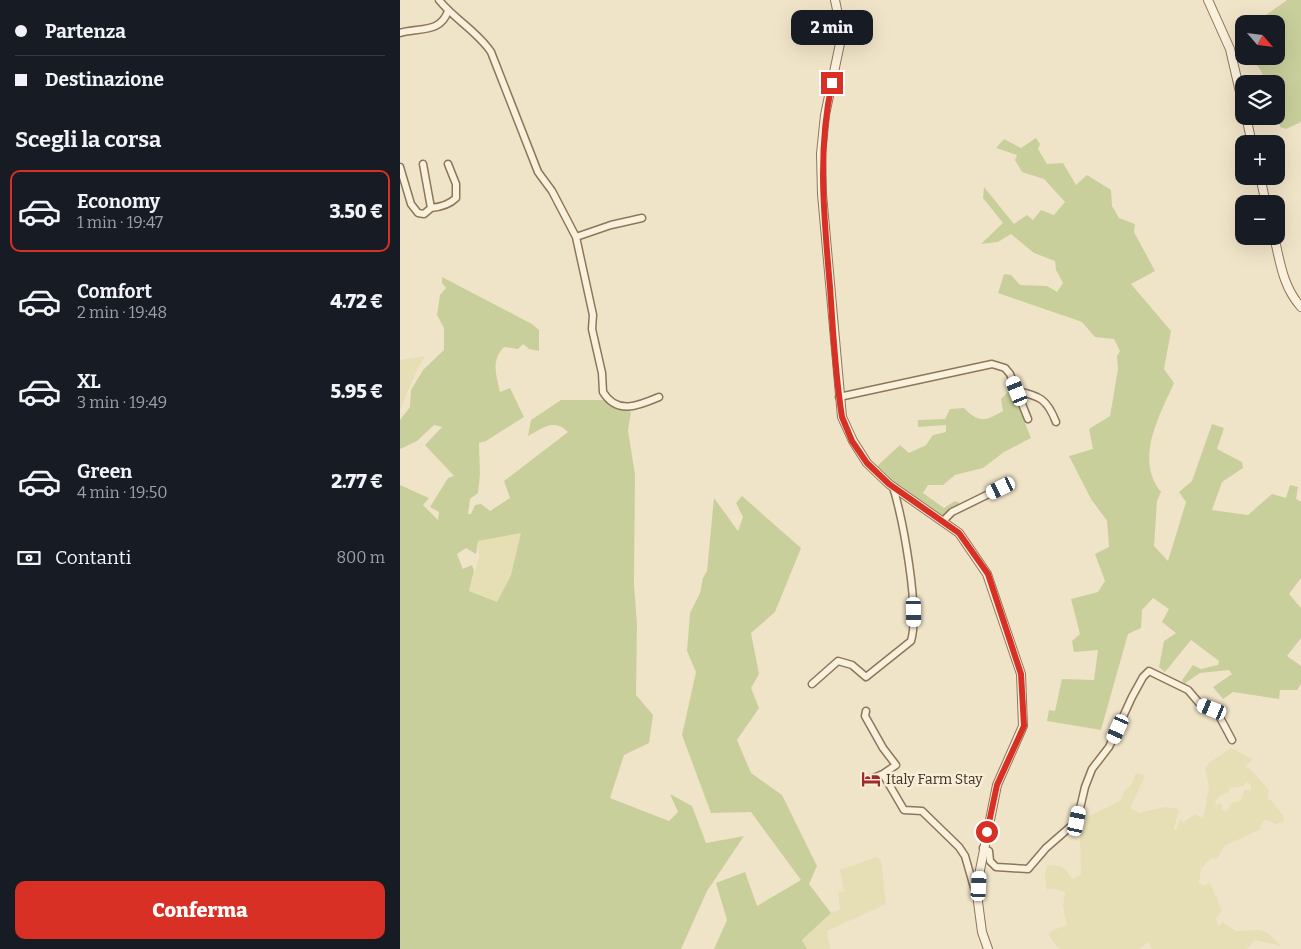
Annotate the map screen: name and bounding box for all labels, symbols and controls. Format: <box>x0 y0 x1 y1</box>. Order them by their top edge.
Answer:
callout: 2 min <box>791 11 873 46</box>
north arrow <box>1235 15 1285 65</box>
map controls <box>1235 15 1285 245</box>
text: 2 min <box>811 18 853 37</box>
text: Partenza <box>45 20 126 43</box>
text: Destinazione <box>45 68 164 91</box>
route end <box>821 72 843 94</box>
button: layers <box>1235 75 1285 125</box>
text: Scegli la corsa <box>15 126 161 153</box>
button: + <box>1235 135 1285 185</box>
icon: car <box>17 189 62 234</box>
text: Economy <box>77 190 160 213</box>
button: − <box>1235 195 1285 245</box>
text: 3.50 € <box>329 200 383 223</box>
text: 1 min · 19:47 <box>77 213 163 232</box>
icon: car <box>17 279 62 324</box>
text: Comfort <box>77 280 152 303</box>
text: 4.72 € <box>330 290 383 313</box>
text: 2 min · 19:48 <box>77 303 167 322</box>
icon: car <box>17 369 62 414</box>
text: XL <box>77 370 101 393</box>
car <box>1004 374 1029 408</box>
text: 5.95 € <box>331 380 383 403</box>
text: 3 min · 19:49 <box>77 393 167 412</box>
icon: car <box>17 459 62 504</box>
text: Green <box>77 460 132 483</box>
text: 2.77 € <box>331 470 383 493</box>
car <box>984 475 1017 501</box>
text: 4 min · 19:50 <box>77 483 168 502</box>
icon: cash <box>15 544 43 572</box>
text: Contanti <box>55 546 131 569</box>
text: 800 m <box>336 548 385 567</box>
car <box>906 597 921 627</box>
car <box>1195 696 1228 722</box>
car <box>1105 712 1130 746</box>
hotel icon: Italy Farm Stay <box>860 768 882 790</box>
place label: Italy Farm Stay <box>886 771 983 788</box>
car <box>1066 805 1087 837</box>
route start <box>976 821 998 843</box>
car <box>970 871 987 901</box>
button: Conferma <box>15 881 385 939</box>

